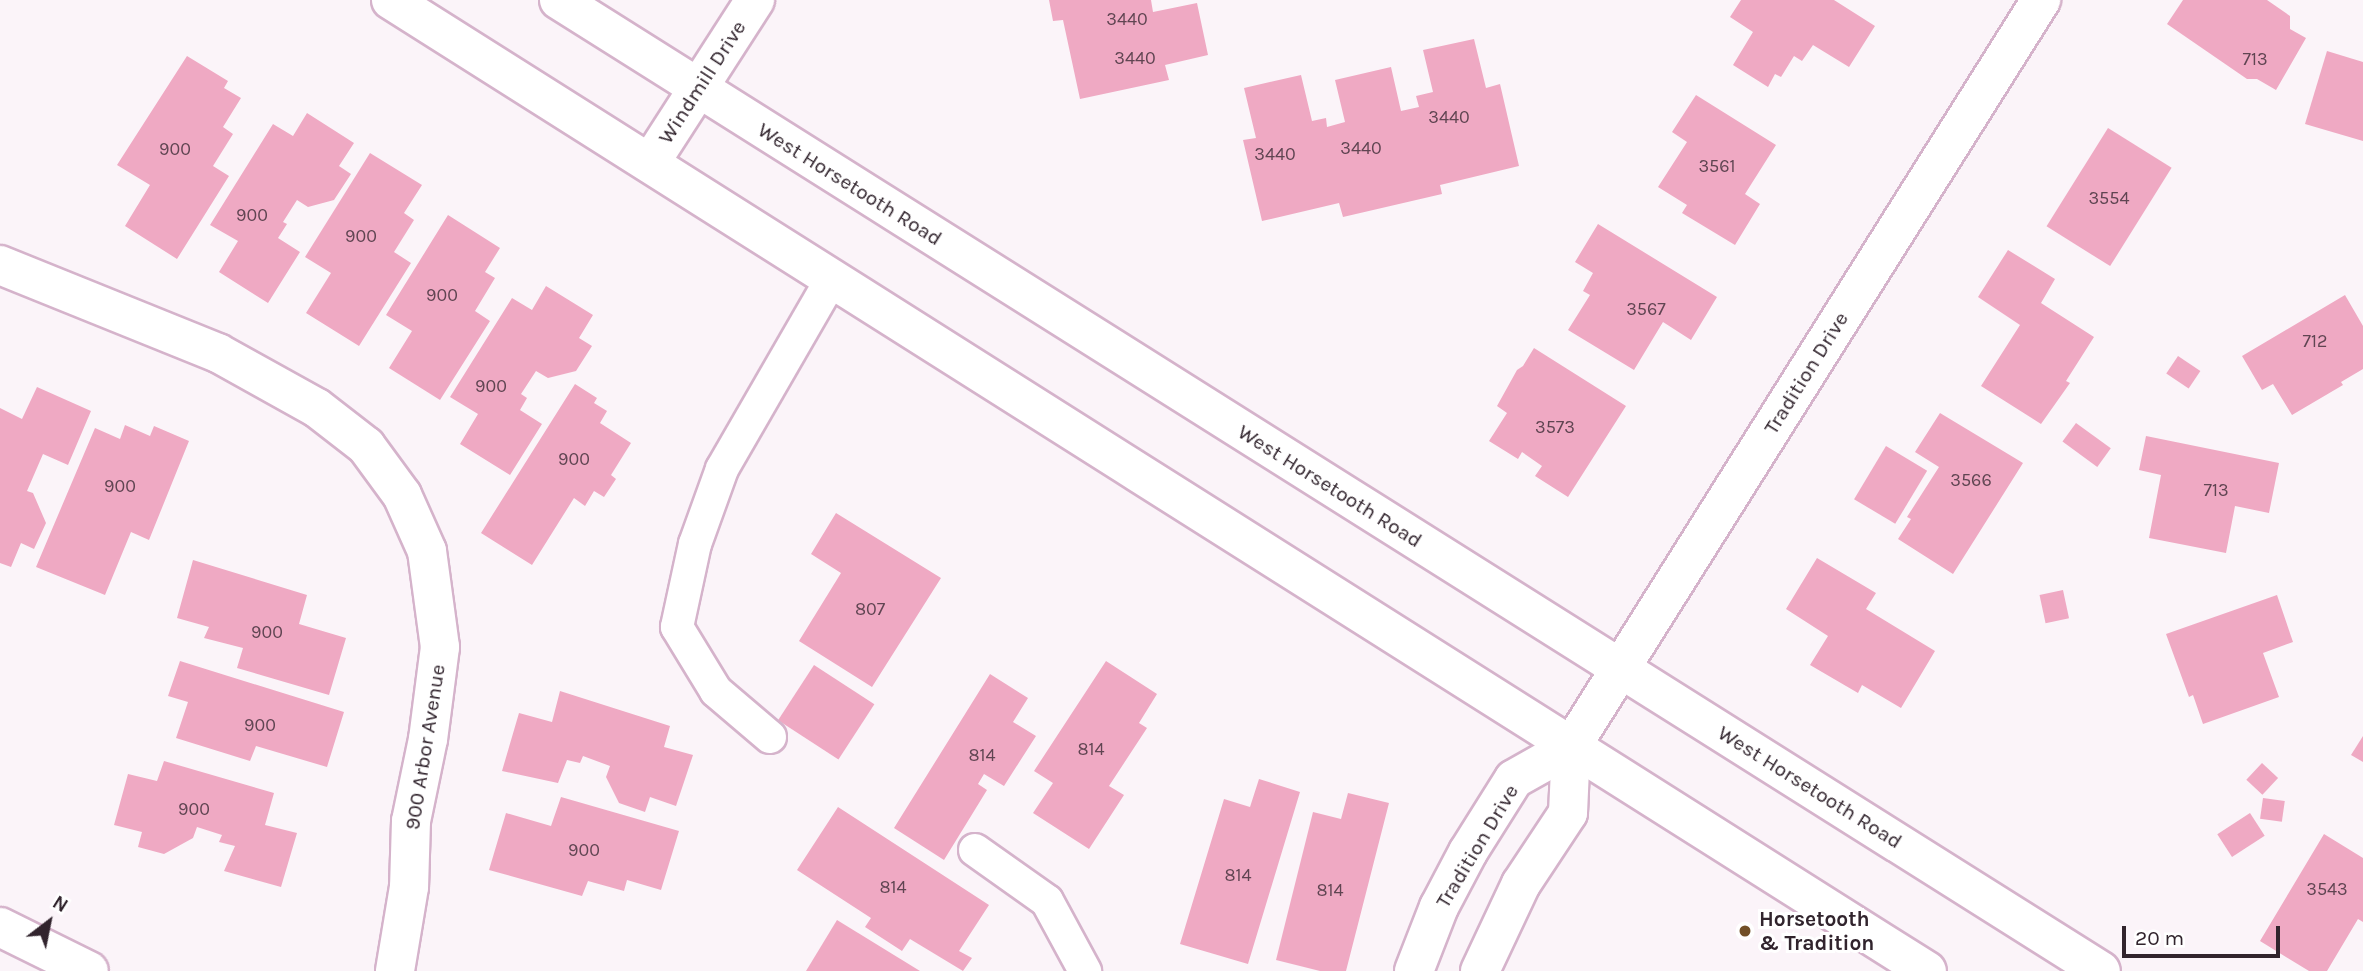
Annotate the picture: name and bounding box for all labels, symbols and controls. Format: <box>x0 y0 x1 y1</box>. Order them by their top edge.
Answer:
house number: 3440 <box>1106 8 1148 30</box>
street label: Windmill Drive <box>653 16 751 148</box>
house number: 3440 <box>1114 47 1156 69</box>
house number: 713 <box>2242 48 2268 70</box>
house number: 3440 <box>1428 106 1470 128</box>
street label: West Horsetooth Road <box>753 117 947 251</box>
house number: 3440 <box>1340 137 1382 159</box>
house number: 900 <box>159 138 191 160</box>
house number: 3440 <box>1254 143 1296 165</box>
house number: 3561 <box>1698 155 1736 177</box>
house number: 3554 <box>2088 187 2130 209</box>
house number: 900 <box>236 204 268 226</box>
house number: 900 <box>345 225 377 247</box>
house number: 900 <box>426 284 458 306</box>
house number: 3567 <box>1626 298 1666 320</box>
street label: Tradition Drive <box>1758 307 1854 439</box>
house number: 712 <box>2303 330 2327 352</box>
house number: 900 <box>475 375 507 397</box>
house number: 3573 <box>1535 416 1575 438</box>
street label: West Horsetooth Road <box>1233 419 1427 553</box>
house number: 900 <box>558 448 590 470</box>
house number: 3566 <box>1950 469 1992 491</box>
house number: 900 <box>104 475 136 497</box>
house number: 713 <box>2203 479 2229 501</box>
house number: 807 <box>855 598 885 620</box>
house number: 900 <box>251 621 283 643</box>
street label: 900 Arbor Avenue <box>399 662 451 832</box>
house number: 900 <box>244 714 276 736</box>
street label: West Horsetooth Road <box>1713 720 1907 854</box>
house number: 814 <box>1077 738 1105 760</box>
house number: 814 <box>968 744 996 766</box>
street label: Tradition Drive <box>1430 780 1524 912</box>
house number: 900 <box>178 798 210 820</box>
house number: 900 <box>568 839 600 861</box>
house number: 814 <box>1224 864 1252 886</box>
house number: 814 <box>879 876 907 898</box>
house number: 3543 <box>2306 878 2348 900</box>
house number: 814 <box>1316 879 1344 901</box>
north arrow <box>14 887 84 957</box>
text: N <box>49 891 72 917</box>
place label: Horsetooth & Tradition <box>1759 906 1874 956</box>
scale bar <box>2125 912 2282 956</box>
marker: Horsetooth & Tradition <box>1737 923 1753 939</box>
text: 20 m <box>2135 926 2184 950</box>

